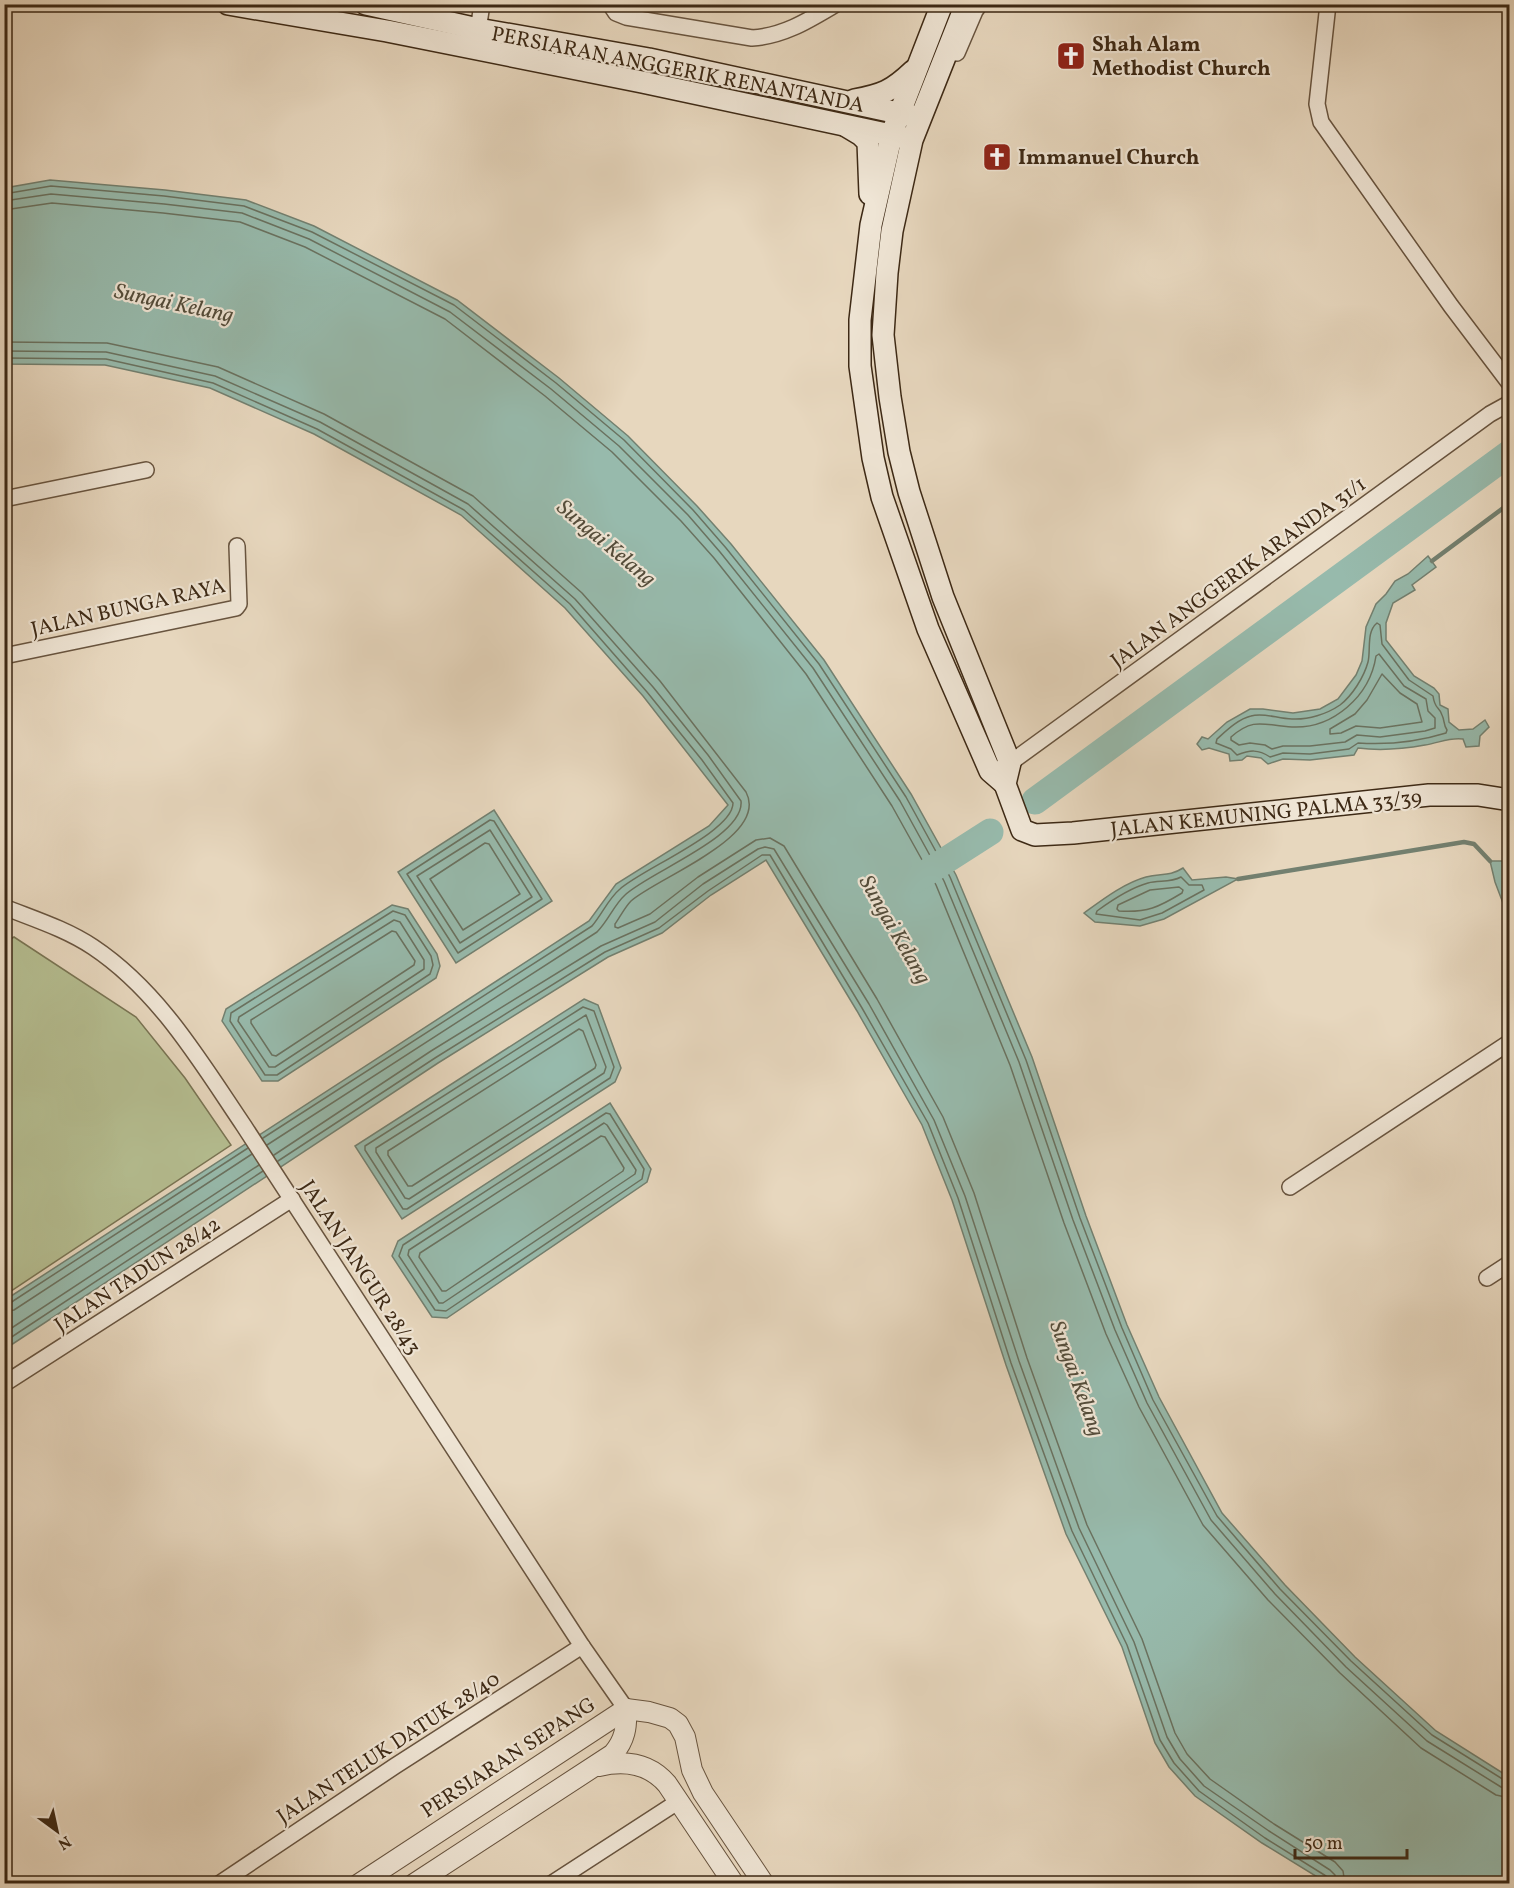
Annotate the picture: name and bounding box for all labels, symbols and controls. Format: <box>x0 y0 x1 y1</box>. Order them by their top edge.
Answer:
street label: PERSIARAN ANGGERIK RENANTANDA <box>489 20 867 121</box>
place label: Shah Alam Methodist Church <box>1092 31 1271 84</box>
church icon: Shah Alam Methodist Church <box>1055 40 1087 72</box>
church icon: Immanuel Church <box>981 141 1013 173</box>
place label: Immanuel Church <box>1018 144 1200 173</box>
water label: Sungai Kelang <box>111 277 236 332</box>
street label: JALAN ANGGERIK ARANDA 31/1 <box>1105 471 1373 676</box>
water label: Sungai Kelang <box>549 493 662 595</box>
street label: JALAN BUNGA RAYA <box>28 572 229 645</box>
street label: JALAN KEMUNING PALMA 33/39 <box>1109 784 1423 845</box>
water label: Sungai Kelang <box>850 870 938 991</box>
street label: JALAN JANGUR 28/43 <box>292 1175 427 1361</box>
street label: JALAN TADUN 28/42 <box>49 1211 227 1340</box>
water label: Sungai Kelang <box>1040 1317 1111 1441</box>
street label: JALAN TELUK DATUK 28/40 <box>272 1665 506 1831</box>
street label: PERSIARAN SEPANG <box>416 1691 602 1826</box>
north arrow <box>27 1801 87 1861</box>
scale bar <box>1295 1822 1408 1860</box>
text: N <box>53 1830 75 1854</box>
text: 50 m <box>1304 1832 1343 1857</box>

